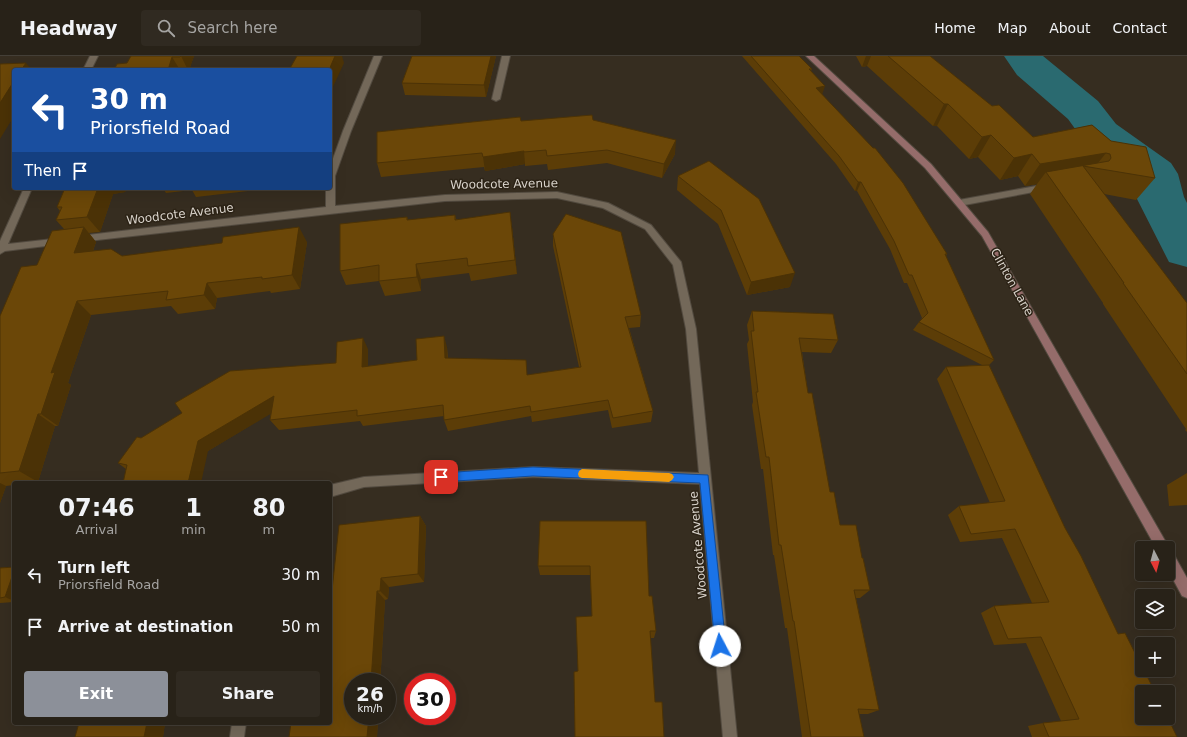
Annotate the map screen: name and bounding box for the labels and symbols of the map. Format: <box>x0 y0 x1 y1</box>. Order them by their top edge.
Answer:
street label: Woodcote Avenue <box>450 176 558 192</box>
street label: Woodcote Avenue <box>126 200 234 228</box>
street label: Clinton Lane <box>988 246 1036 318</box>
pin <box>424 460 458 494</box>
street label: Woodcote Avenue <box>686 491 710 599</box>
north arrow <box>1135 541 1175 581</box>
position arrow <box>699 625 741 667</box>
speed limit sign: 30 <box>404 673 456 725</box>

